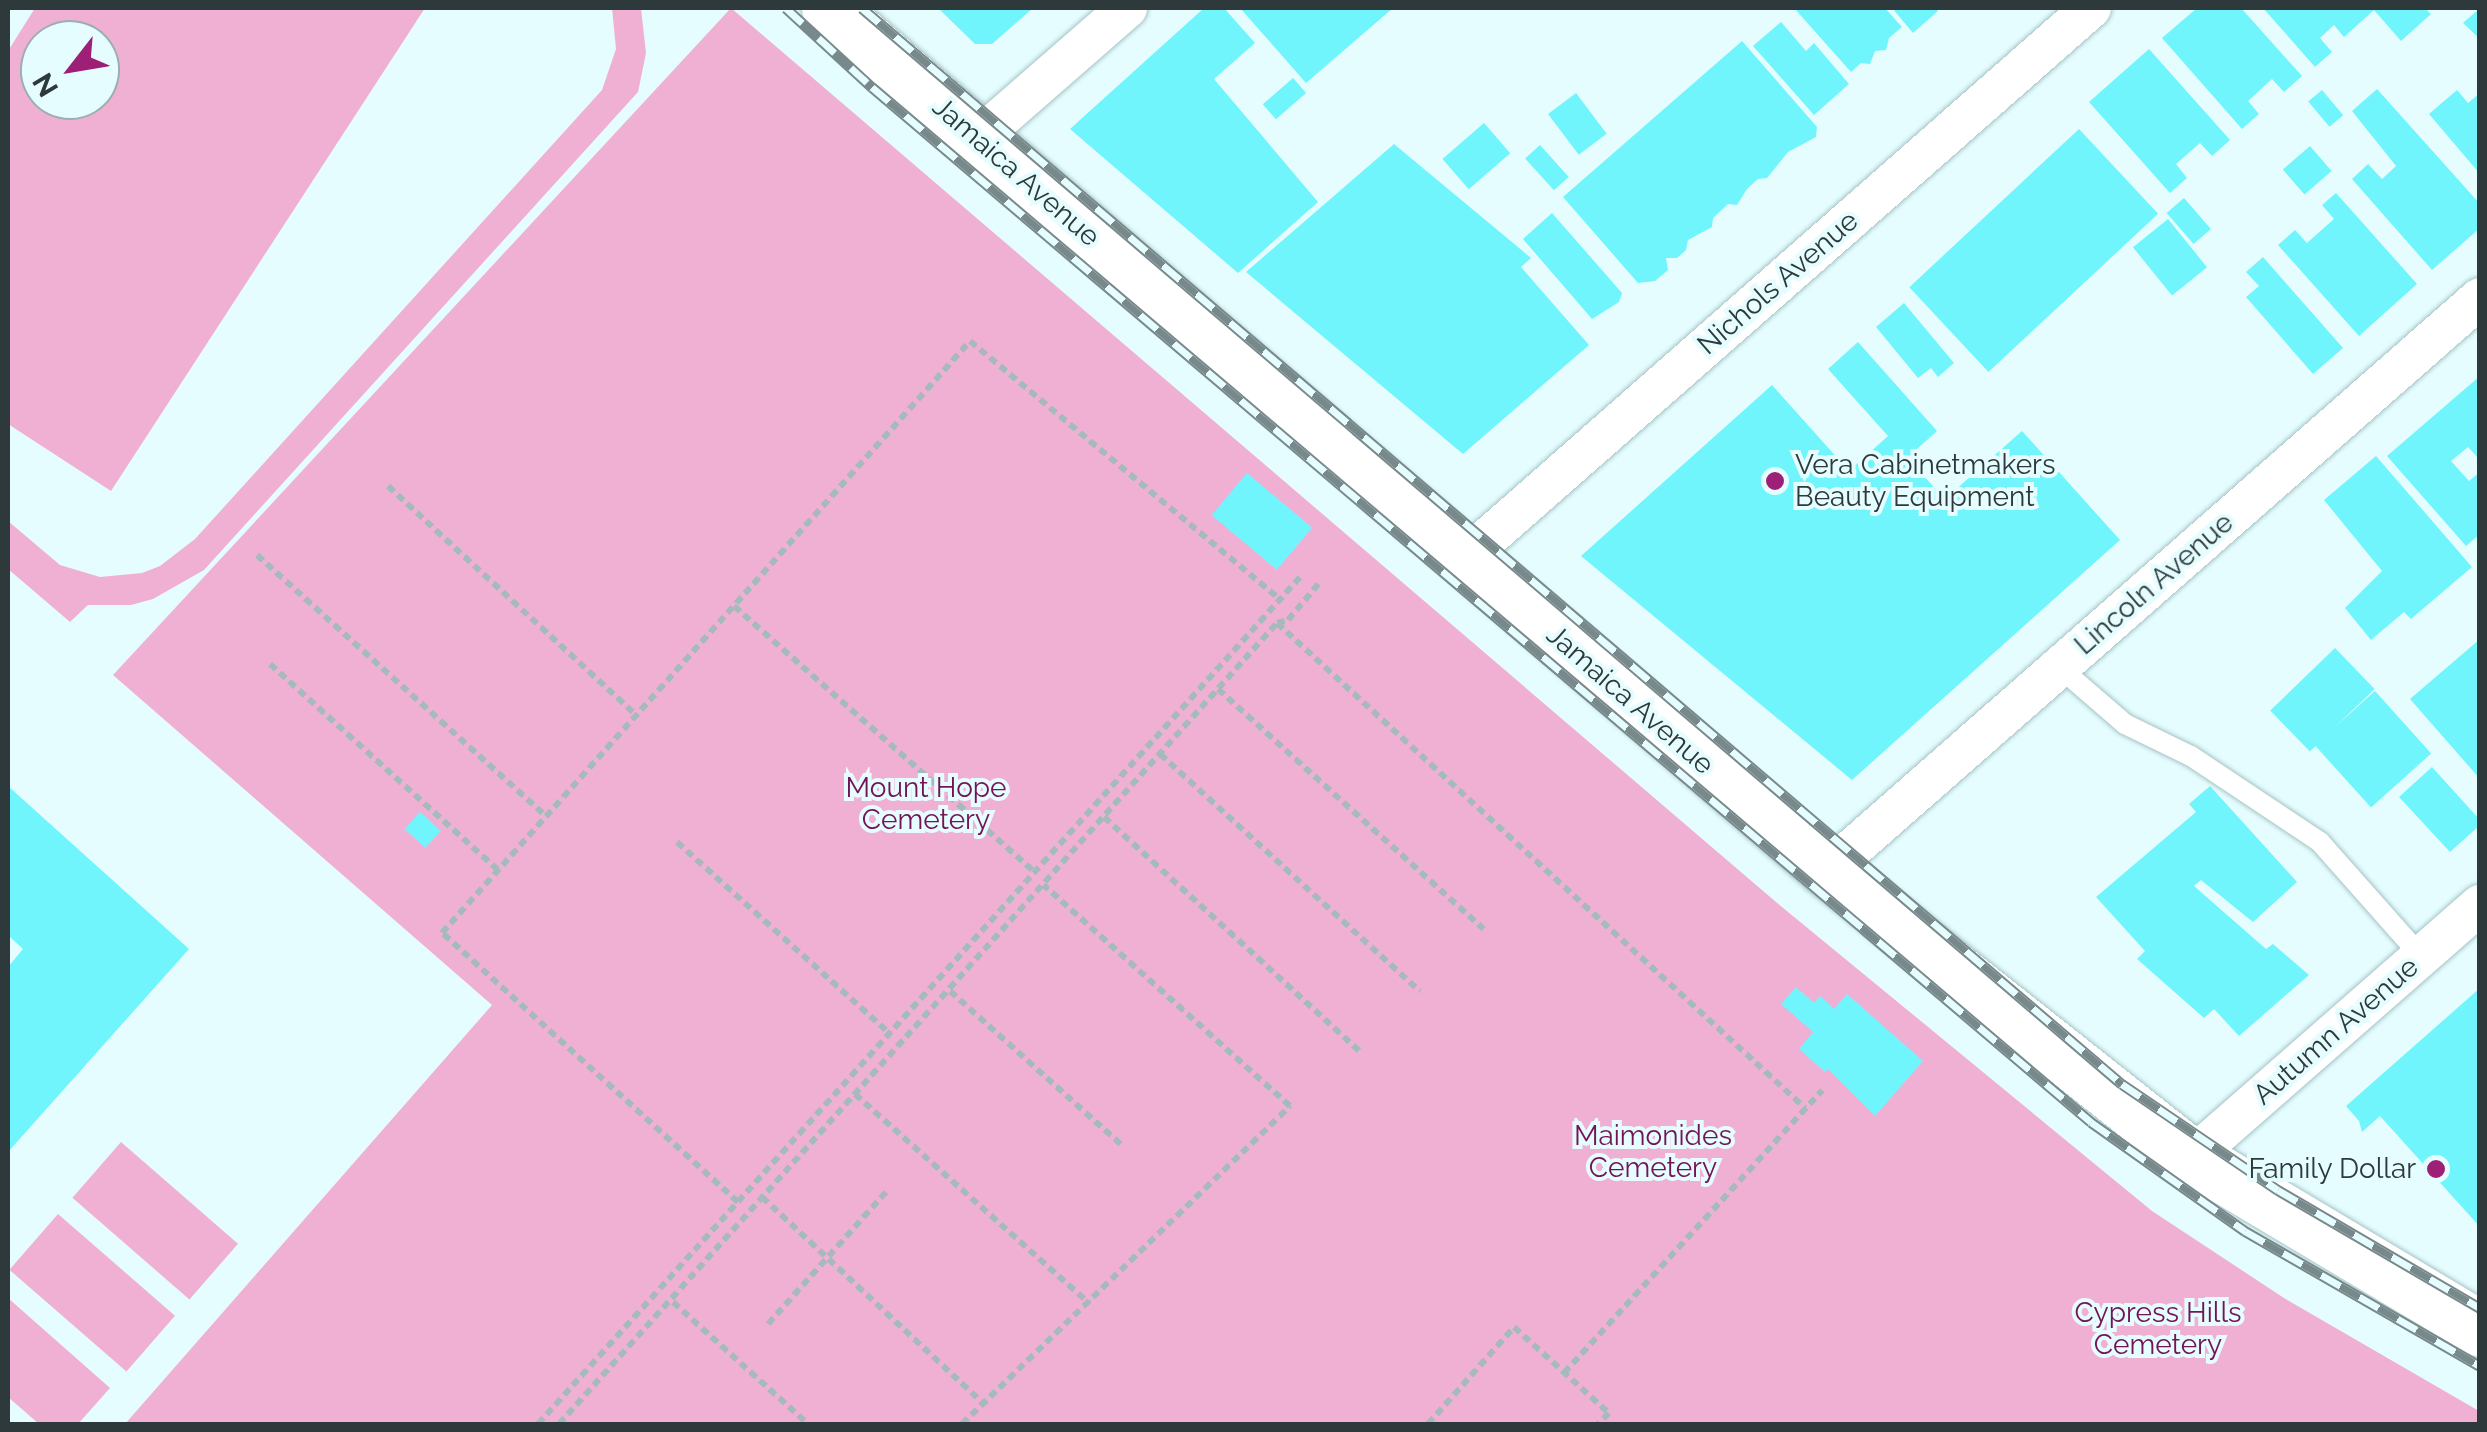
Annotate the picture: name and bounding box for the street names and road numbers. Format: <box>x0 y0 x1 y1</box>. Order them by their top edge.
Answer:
street label: Jamaica Avenue <box>925 90 1107 254</box>
street label: Nichols Avenue <box>1691 204 1865 362</box>
street label: Lincoln Avenue <box>2068 506 2240 662</box>
street label: Jamaica Avenue <box>1539 618 1721 782</box>
street label: Autumn Avenue <box>2246 950 2426 1112</box>

